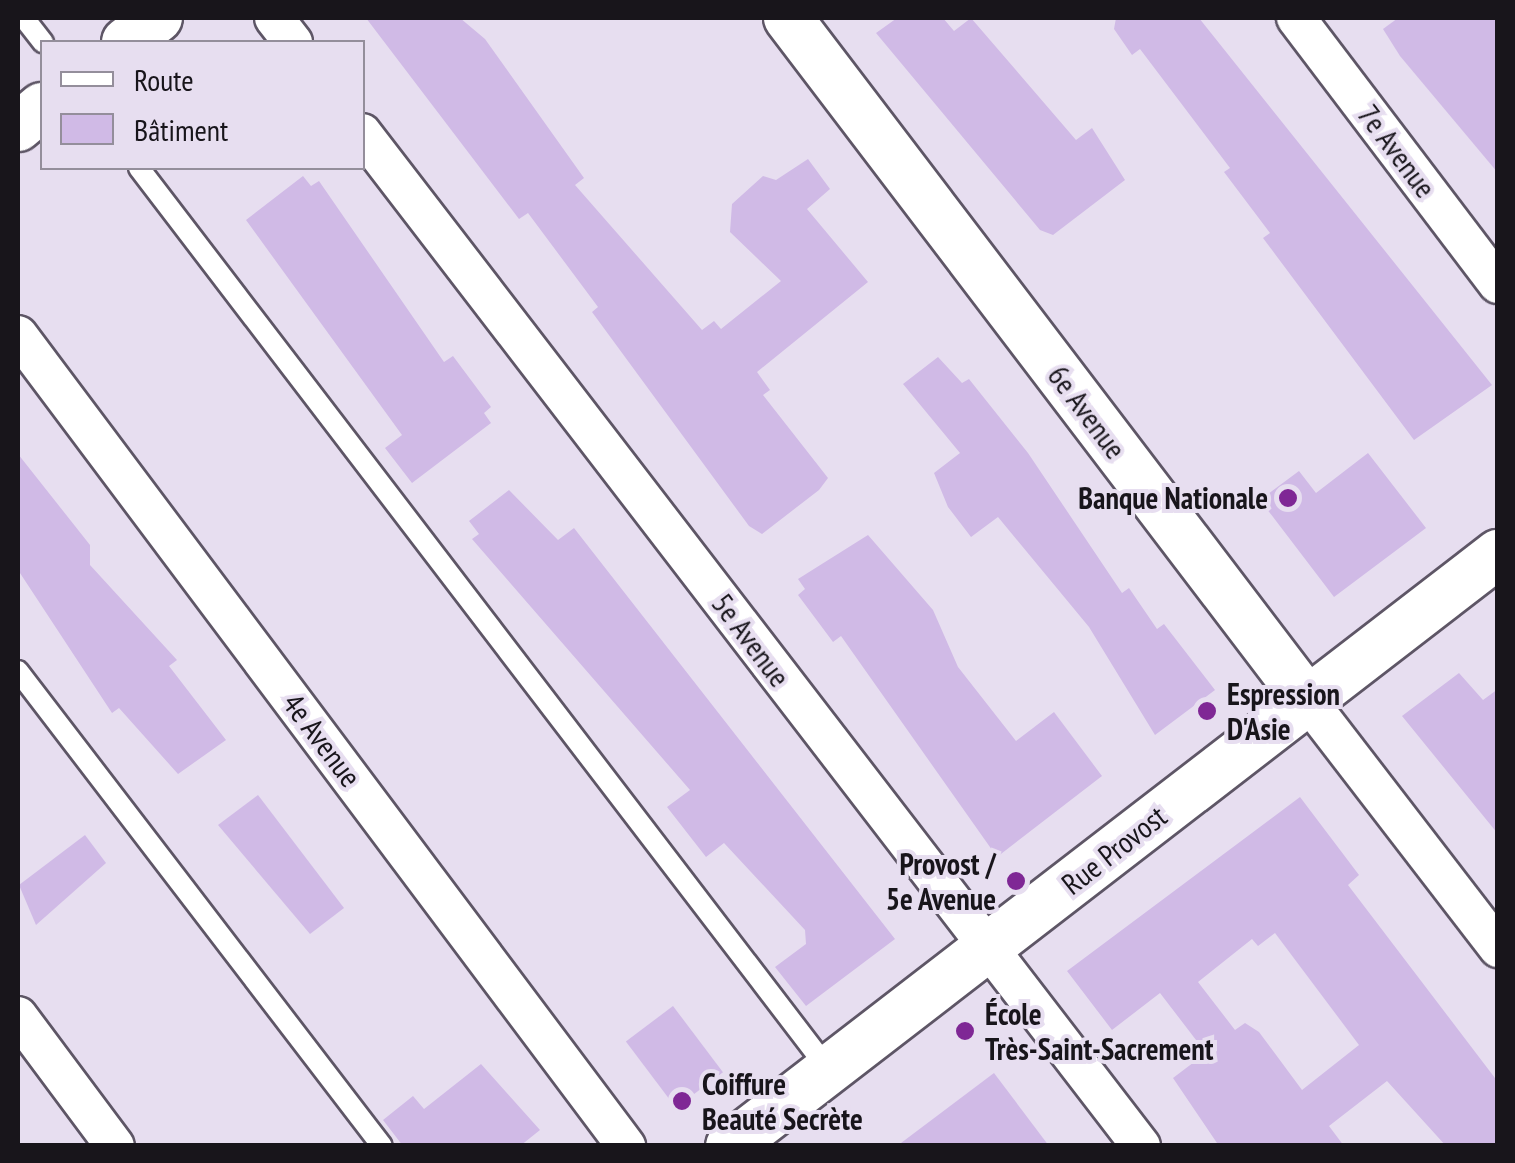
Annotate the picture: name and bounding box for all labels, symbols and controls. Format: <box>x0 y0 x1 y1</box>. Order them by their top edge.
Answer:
legend <box>40 40 365 170</box>
text: Route <box>134 60 194 99</box>
street label: 7e Avenue <box>1350 97 1444 205</box>
text: Bâtiment <box>134 110 228 149</box>
street label: 6e Avenue <box>1040 358 1134 466</box>
place label: Banque Nationale <box>1078 480 1268 516</box>
marker: Banque Nationale <box>1277 487 1299 509</box>
street label: 5e Avenue <box>704 586 798 694</box>
place label: Espression D'Asie <box>1227 676 1340 746</box>
street label: 4e Avenue <box>275 686 369 794</box>
marker: Espression D'Asie <box>1196 700 1218 722</box>
street label: Rue Provost <box>1055 798 1173 902</box>
place label: Provost / 5e Avenue <box>885 846 996 916</box>
marker: Provost / 5e Avenue <box>1005 870 1027 892</box>
place label: École Très-Saint-Sacrement <box>985 996 1214 1066</box>
marker: École Très-Saint-Sacrement <box>954 1020 976 1042</box>
place label: Coiffure Beauté Secrète <box>702 1066 863 1136</box>
marker: Coiffure Beauté Secrète <box>671 1090 693 1112</box>

